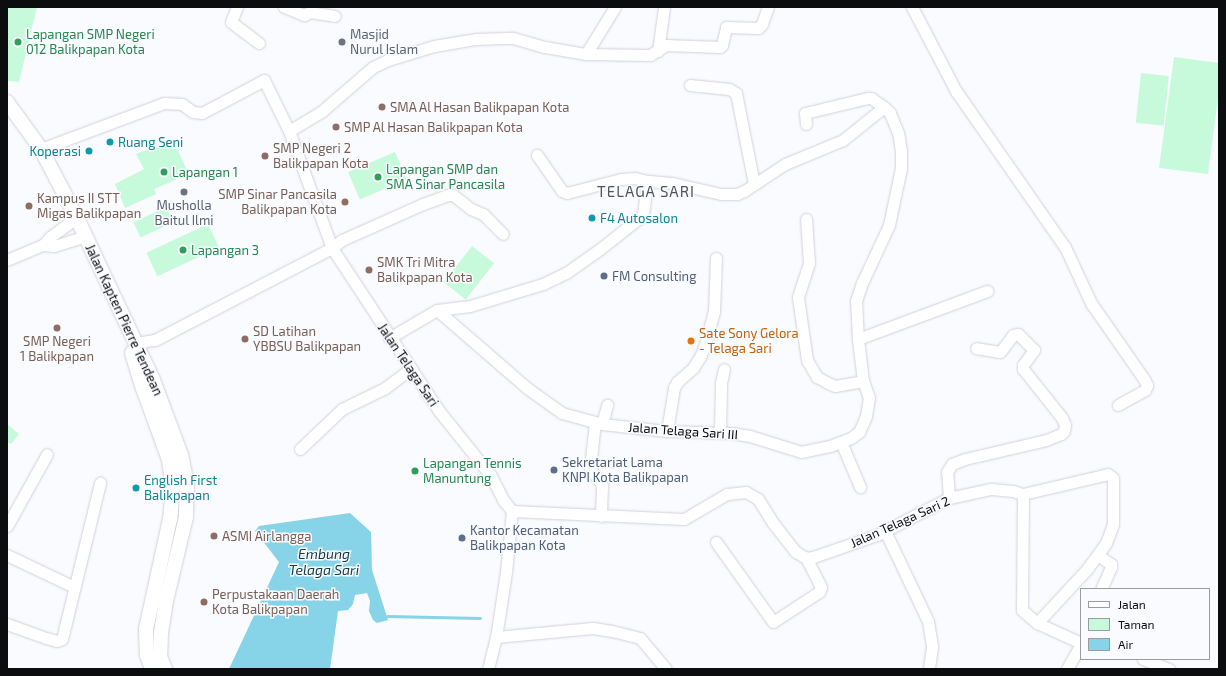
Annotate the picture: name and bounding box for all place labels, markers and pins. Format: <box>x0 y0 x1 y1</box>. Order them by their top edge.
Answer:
place label: Lapangan SMP Negeri 012 Balikpapan Kota <box>26 27 155 58</box>
place label: Masjid Nurul Islam <box>350 27 418 58</box>
marker: Lapangan SMP Negeri 012 Balikpapan Kota <box>13 37 23 47</box>
marker: Masjid Nurul Islam <box>337 37 347 47</box>
place label: SMA Al Hasan Balikpapan Kota <box>390 99 570 115</box>
marker: SMA Al Hasan Balikpapan Kota <box>377 102 387 112</box>
place label: SMP Al Hasan Balikpapan Kota <box>344 119 524 135</box>
marker: SMP Al Hasan Balikpapan Kota <box>331 122 341 132</box>
place label: Ruang Seni <box>118 134 183 150</box>
marker: Ruang Seni <box>105 137 115 147</box>
place label: SMP Negeri 2 Balikpapan Kota <box>273 141 369 172</box>
place label: Koperasi <box>29 143 81 159</box>
marker: Koperasi <box>84 146 94 156</box>
marker: SMP Negeri 2 Balikpapan Kota <box>260 151 270 161</box>
place label: Lapangan SMP dan SMA Sinar Pancasila <box>386 162 506 193</box>
place label: Lapangan 1 <box>172 164 238 180</box>
marker: Lapangan 1 <box>159 167 169 177</box>
marker: Lapangan SMP dan SMA Sinar Pancasila <box>373 172 383 182</box>
marker: Musholla Baitul Ilmi <box>179 187 189 197</box>
place label: SMP Sinar Pancasila Balikpapan Kota <box>218 187 337 218</box>
place label: Kampus II STT Migas Balikpapan <box>37 191 141 222</box>
marker: SMP Sinar Pancasila Balikpapan Kota <box>340 197 350 207</box>
place label: Musholla Baitul Ilmi <box>154 198 214 229</box>
marker: Kampus II STT Migas Balikpapan <box>24 201 34 211</box>
place label: F4 Autosalon <box>600 210 678 226</box>
marker: F4 Autosalon <box>587 213 597 223</box>
place label: Lapangan 3 <box>191 242 259 258</box>
marker: Lapangan 3 <box>178 245 188 255</box>
place label: SMK Tri Mitra Balikpapan Kota <box>377 255 473 286</box>
marker: SMK Tri Mitra Balikpapan Kota <box>364 265 374 275</box>
place label: FM Consulting <box>612 268 696 284</box>
marker: FM Consulting <box>599 271 609 281</box>
marker: SMP Negeri 1 Balikpapan <box>52 323 62 333</box>
place label: SD Latihan YBBSU Balikpapan <box>253 324 361 355</box>
place label: Sate Sony Gelora - Telaga Sari <box>699 326 799 357</box>
place label: SMP Negeri 1 Balikpapan <box>20 334 94 365</box>
marker: SD Latihan YBBSU Balikpapan <box>240 334 250 344</box>
marker: Sate Sony Gelora - Telaga Sari <box>686 336 696 346</box>
place label: Sekretariat Lama KNPI Kota Balikpapan <box>562 455 689 486</box>
place label: Lapangan Tennis Manuntung <box>423 456 522 487</box>
marker: Sekretariat Lama KNPI Kota Balikpapan <box>549 465 559 475</box>
marker: Lapangan Tennis Manuntung <box>410 466 420 476</box>
place label: English First Balikpapan <box>144 473 217 504</box>
marker: English First Balikpapan <box>131 483 141 493</box>
place label: Kantor Kecamatan Balikpapan Kota <box>470 523 579 554</box>
place label: ASMI Airlangga <box>222 528 312 544</box>
marker: ASMI Airlangga <box>209 531 219 541</box>
marker: Kantor Kecamatan Balikpapan Kota <box>457 533 467 543</box>
place label: Perpustakaan Daerah Kota Balikpapan <box>212 587 339 618</box>
marker: Perpustakaan Daerah Kota Balikpapan <box>199 597 209 607</box>

